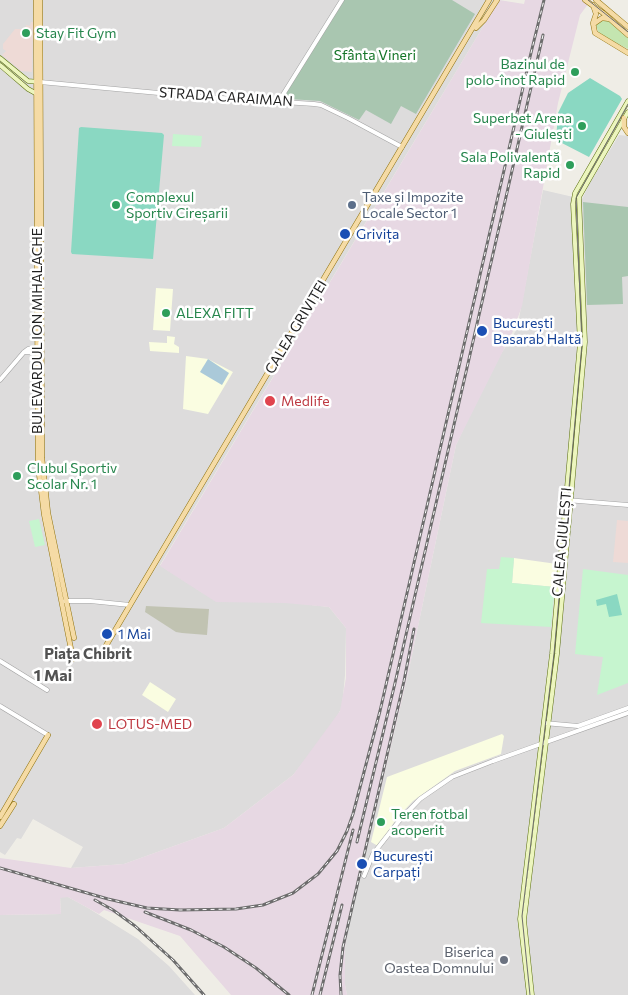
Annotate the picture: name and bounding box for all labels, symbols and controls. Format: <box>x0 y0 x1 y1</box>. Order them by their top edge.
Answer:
place label: Stay Fit Gym <box>36 25 116 41</box>
marker: Stay Fit Gym <box>20 27 32 39</box>
park label: Sfânta Vineri <box>334 47 416 63</box>
place label: Bazinul de polo-înot Rapid <box>466 56 565 88</box>
marker: Bazinul de polo-înot Rapid <box>569 66 581 78</box>
street label: STRADA CARAIMAN <box>159 84 293 110</box>
place label: Superbet Arena - Giulești <box>473 110 572 142</box>
marker: Superbet Arena - Giulești <box>576 120 588 132</box>
place label: Sala Polivalentă Rapid <box>461 149 560 182</box>
marker: Sala Polivalentă Rapid <box>564 159 576 171</box>
place label: Complexul Sportiv Cireșarii <box>126 189 228 222</box>
place label: Taxe și Impozite Locale Sector 1 <box>362 189 463 222</box>
marker: Complexul Sportiv Cireșarii <box>110 199 122 211</box>
marker: Taxe și Impozite Locale Sector 1 <box>346 199 358 211</box>
place label: Grivița <box>356 226 399 242</box>
marker: Grivița <box>338 227 352 241</box>
street label: BULEVARDUL ION MIHALACHE <box>29 228 45 434</box>
street label: CALEA GRIVIȚEI <box>261 277 331 377</box>
place label: ALEXA FITT <box>176 305 254 321</box>
marker: ALEXA FITT <box>160 307 172 319</box>
place label: București Basarab Haltă <box>493 315 581 348</box>
marker: București Basarab Haltă <box>475 324 489 338</box>
place label: Medlife <box>281 393 330 409</box>
marker: Medlife <box>263 394 277 408</box>
place label: Clubul Sportiv Scolar Nr. 1 <box>27 460 117 492</box>
marker: Clubul Sportiv Scolar Nr. 1 <box>11 470 23 482</box>
street label: CALEA GIULEȘTI <box>549 487 575 597</box>
place label: 1 Mai <box>118 626 151 642</box>
marker: 1 Mai <box>100 627 114 641</box>
district label: Piața Chibrit <box>44 645 132 663</box>
district label: 1 Mai <box>34 666 72 686</box>
place label: LOTUS-MED <box>108 716 192 732</box>
marker: LOTUS-MED <box>90 717 104 731</box>
place label: Teren fotbal acoperit <box>391 806 468 839</box>
marker: Teren fotbal acoperit <box>375 816 387 828</box>
place label: București Carpați <box>373 848 433 880</box>
marker: București Carpați <box>355 857 369 871</box>
place label: Biserica Oastea Domnului <box>384 944 494 976</box>
marker: Biserica Oastea Domnului <box>498 954 510 966</box>

